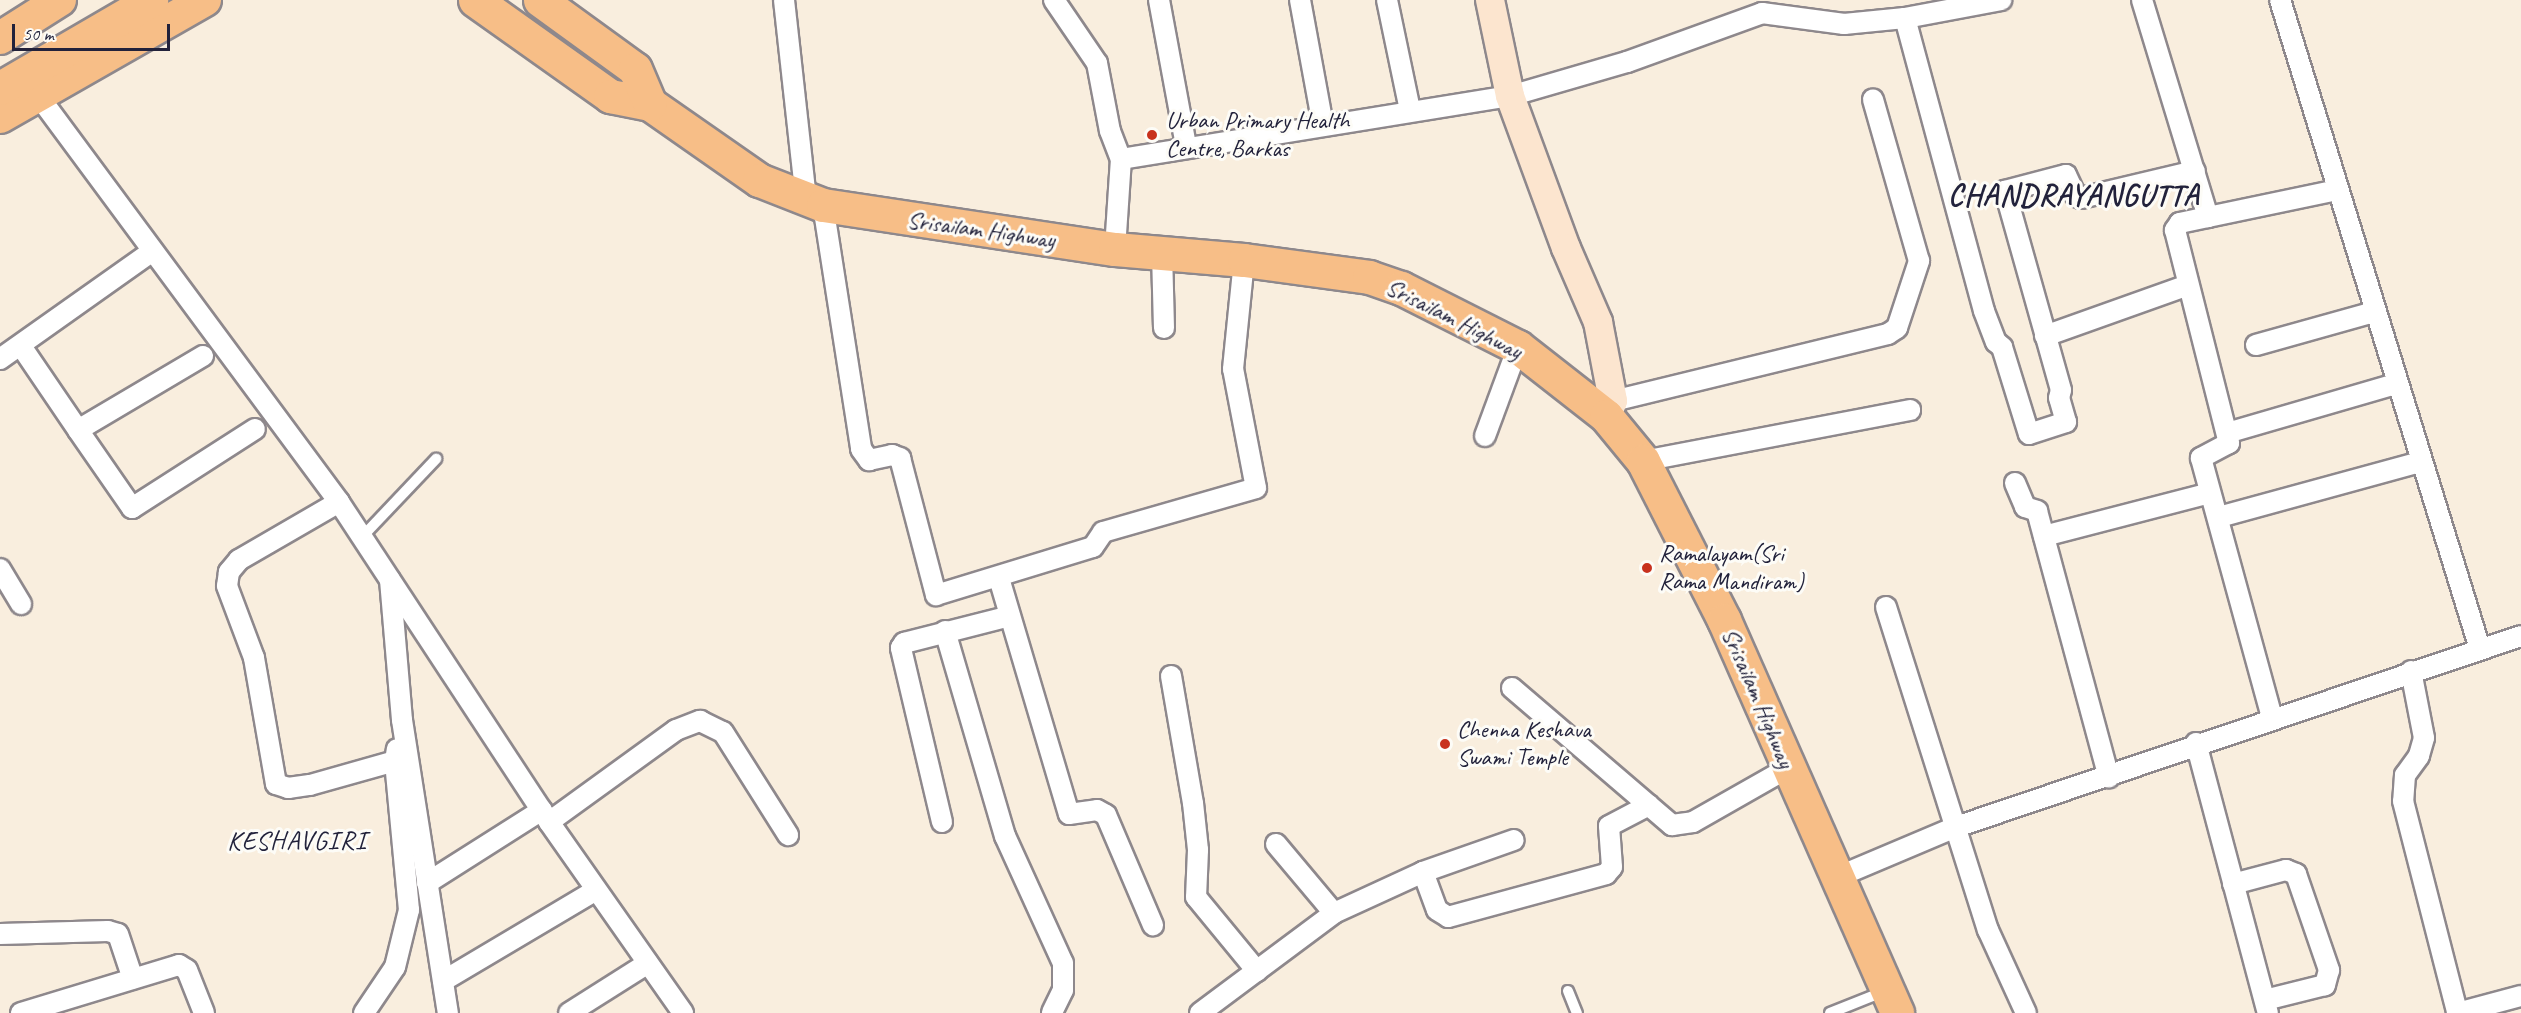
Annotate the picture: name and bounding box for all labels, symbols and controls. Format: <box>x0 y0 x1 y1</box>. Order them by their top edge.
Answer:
scale bar <box>15 12 172 50</box>
text: 50 m <box>23 23 54 45</box>
place label: Urban Primary Health Centre, Barkas <box>1166 107 1349 163</box>
marker: Urban Primary Health Centre, Barkas <box>1143 126 1161 144</box>
district label: CHANDRAYANGUTTA <box>1948 177 2200 213</box>
street label: Srisailam Highway <box>905 205 1057 255</box>
street label: Srisailam Highway <box>1381 272 1527 366</box>
place label: Ramalayam(Sri Rama Mandiram) <box>1659 540 1803 596</box>
marker: Ramalayam(Sri Rama Mandiram) <box>1640 561 1654 575</box>
street label: Srisailam Highway <box>1716 624 1800 772</box>
place label: Chenna Keshava Swami Temple <box>1457 716 1590 772</box>
marker: Chenna Keshava Swami Temple <box>1438 737 1452 751</box>
district label: KESHAVGIRI <box>227 825 367 857</box>

